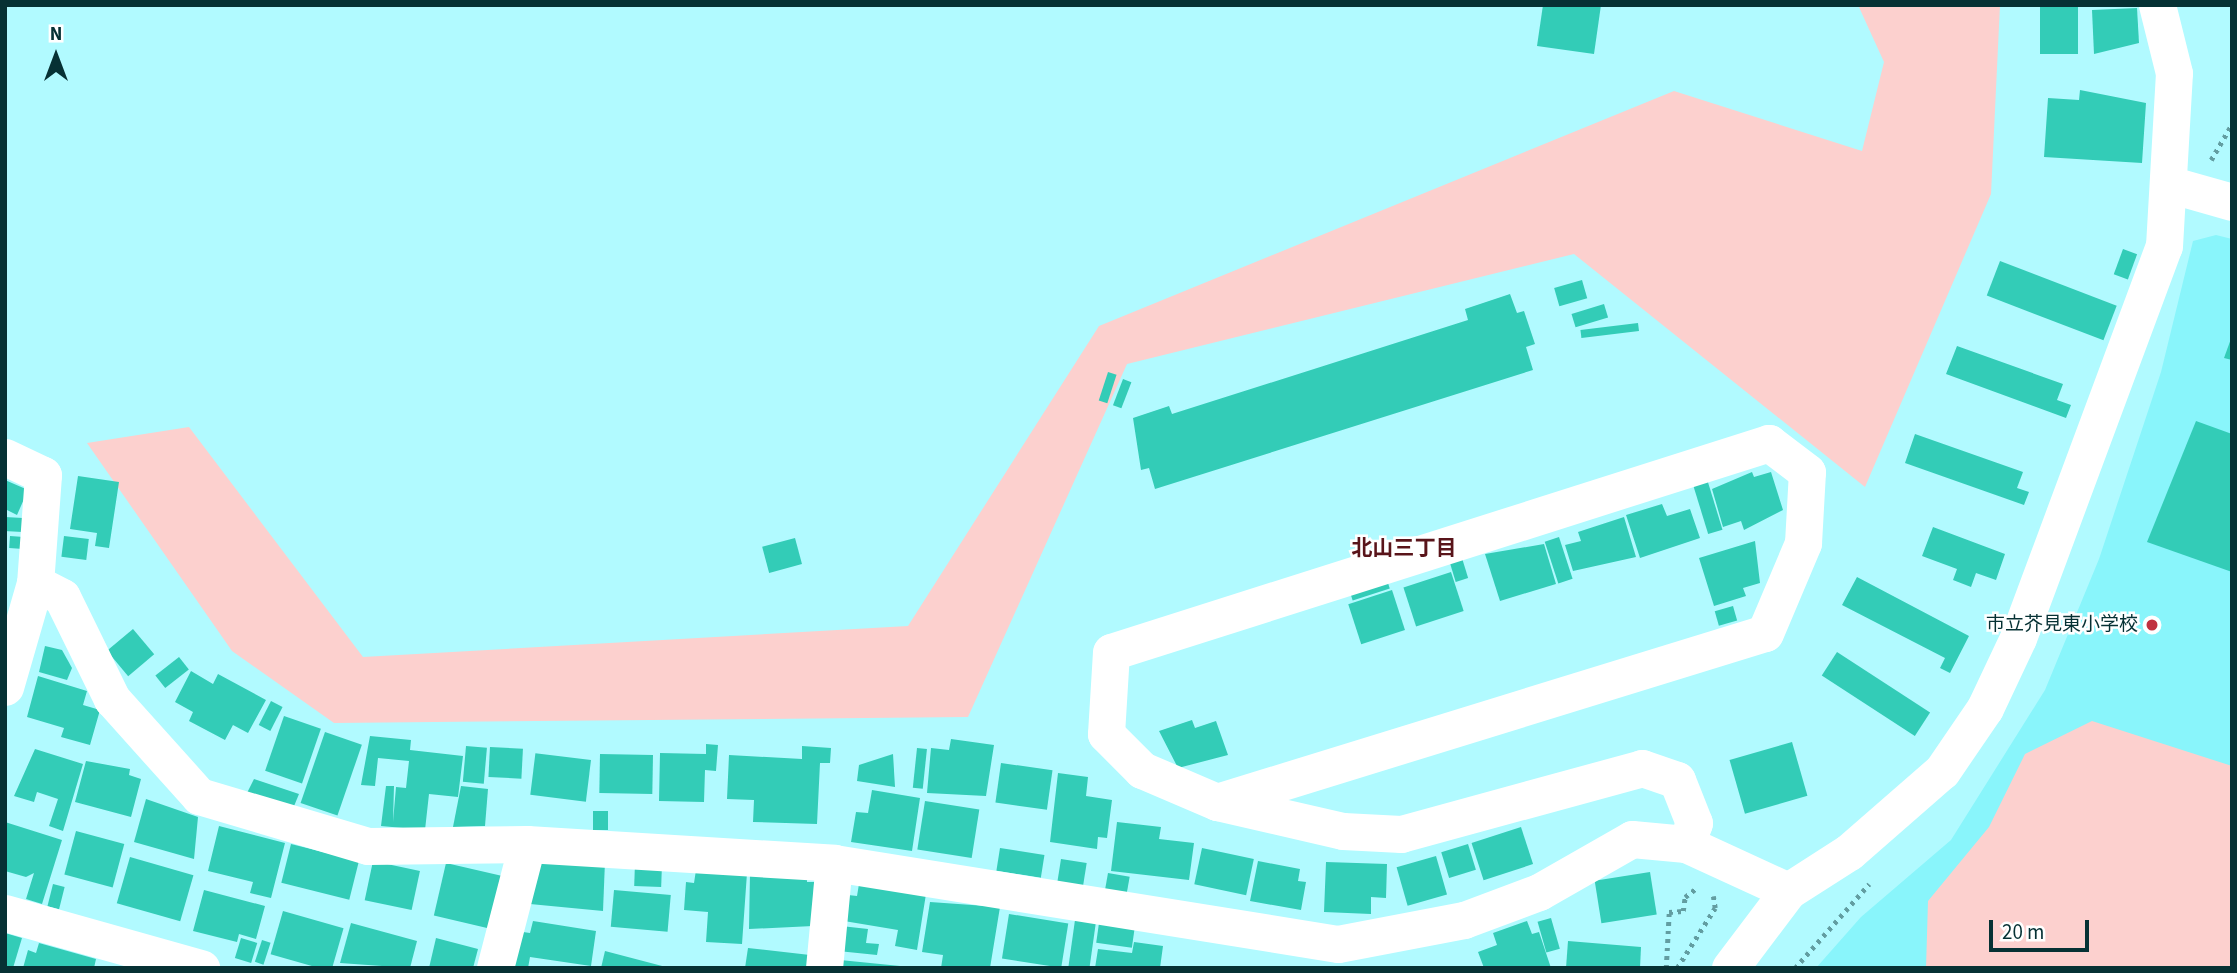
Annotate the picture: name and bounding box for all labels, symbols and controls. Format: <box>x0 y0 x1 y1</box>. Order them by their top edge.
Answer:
north arrow <box>21 21 91 91</box>
text: N <box>50 21 62 48</box>
district label: 北山三丁目 <box>1352 535 1456 561</box>
place label: 市立芥見東小学校 <box>1986 614 2138 636</box>
marker: 市立芥見東小学校 <box>2144 617 2160 633</box>
scale bar <box>1992 906 2092 950</box>
text: 20 m <box>2002 917 2044 947</box>

